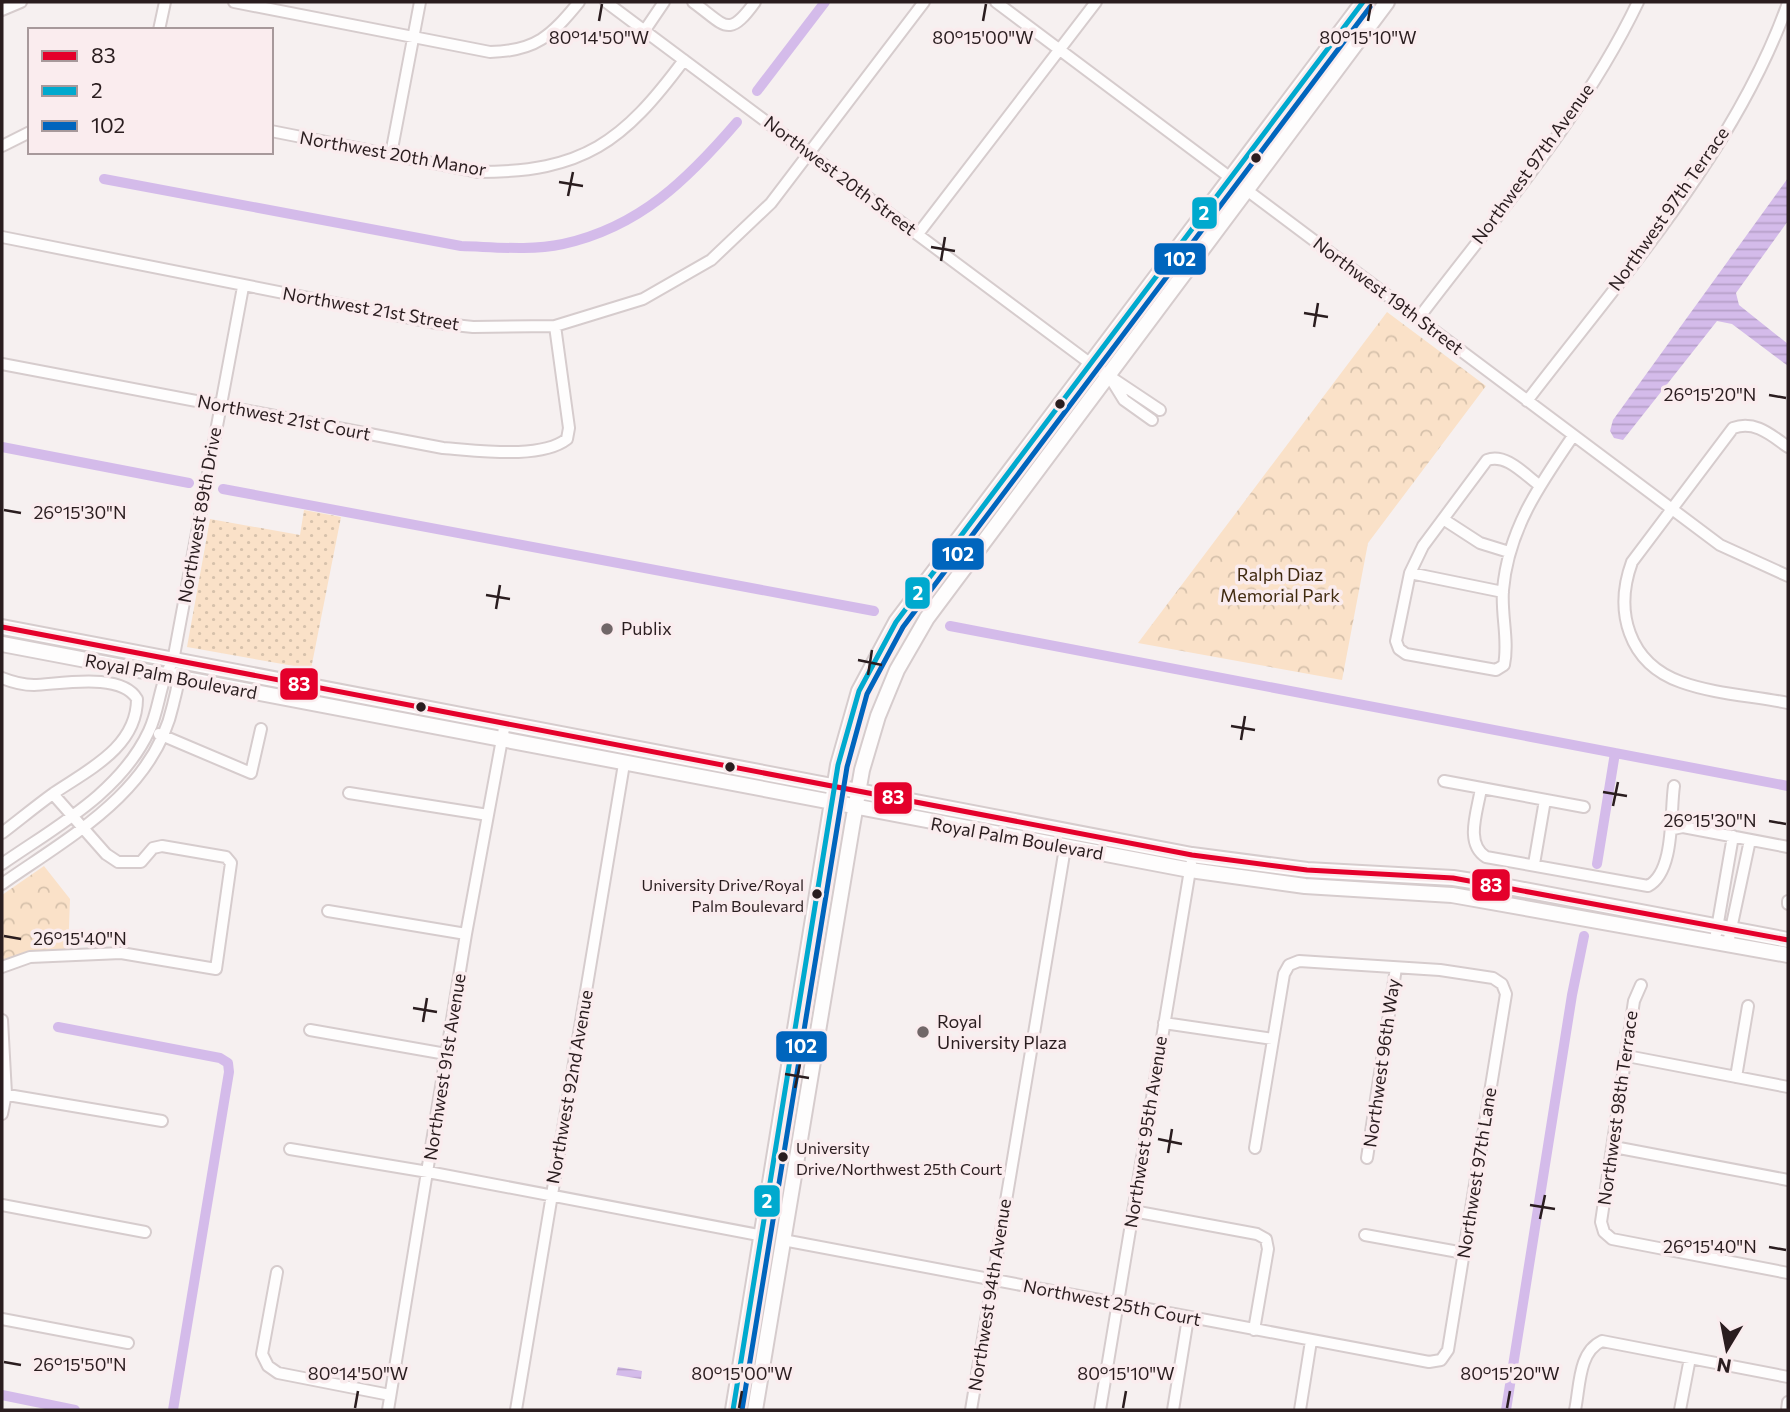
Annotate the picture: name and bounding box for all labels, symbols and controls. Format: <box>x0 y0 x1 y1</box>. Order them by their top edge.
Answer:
text: 80°14'50"W <box>549 26 649 48</box>
text: 80°15'00"W <box>932 26 1034 48</box>
text: 80°15'10"W <box>1319 26 1417 48</box>
legend <box>28 28 273 154</box>
text: 83 <box>91 42 116 67</box>
text: 2 <box>91 77 103 102</box>
street label: Northwest 97th Avenue <box>1467 79 1598 248</box>
street label: Northwest 20th Street <box>760 111 921 240</box>
text: 102 <box>91 112 125 137</box>
street label: Northwest 97th Terrace <box>1603 122 1733 294</box>
street label: Northwest 20th Manor <box>298 126 488 180</box>
unlabelled marker <box>1249 151 1263 165</box>
line badge: 2 <box>1191 196 1218 230</box>
text: 2 <box>1199 201 1209 224</box>
street label: Northwest 19th Street <box>1309 232 1468 359</box>
line badge: 102 <box>1153 242 1207 276</box>
text: 102 <box>1164 247 1196 270</box>
street label: Northwest 21st Street <box>281 282 461 334</box>
text: 26°15'20"N <box>1664 383 1756 405</box>
street label: Northwest 21st Court <box>196 389 373 445</box>
unlabelled marker <box>1053 397 1067 411</box>
street label: Northwest 89th Drive <box>173 425 225 604</box>
text: 26°15'30"N <box>33 501 127 523</box>
line badge: 102 <box>931 537 985 571</box>
text: 102 <box>942 542 974 565</box>
park label: Ralph Diaz Memorial Park <box>1220 563 1340 606</box>
line badge: 2 <box>904 576 931 610</box>
text: 2 <box>913 581 923 604</box>
place label: Publix <box>621 617 672 639</box>
marker: Publix <box>599 621 615 637</box>
street label: Royal Palm Boulevard <box>83 649 259 704</box>
line badge: 83 <box>279 667 319 701</box>
text: 83 <box>288 672 310 695</box>
unlabelled marker <box>414 700 428 714</box>
unlabelled marker <box>723 760 737 774</box>
line badge: 83 <box>873 781 913 815</box>
text: 83 <box>882 785 904 808</box>
text: 26°15'30"N <box>1663 809 1757 831</box>
street label: Royal Palm Boulevard <box>929 812 1105 864</box>
line badge: 83 <box>1471 868 1511 902</box>
text: 83 <box>1480 873 1502 896</box>
place label: University Drive/Royal Palm Boulevard <box>641 875 804 915</box>
marker: University Drive/Royal Palm Boulevard <box>810 887 824 901</box>
text: 26°15'40"N <box>33 927 127 949</box>
street label: Northwest 91st Avenue <box>418 972 470 1162</box>
street label: Northwest 96th Way <box>1358 977 1404 1149</box>
street label: Northwest 92nd Avenue <box>541 988 597 1186</box>
street label: Northwest 98th Terrace <box>1592 1009 1642 1207</box>
place label: Royal University Plaza <box>937 1010 1067 1053</box>
marker: Royal University Plaza <box>915 1024 931 1040</box>
line badge: 102 <box>775 1030 828 1063</box>
text: 102 <box>785 1034 817 1057</box>
street label: Northwest 95th Avenue <box>1119 1034 1171 1229</box>
street label: Northwest 97th Lane <box>1452 1086 1500 1260</box>
place label: University Drive/Northwest 25th Court <box>796 1138 1003 1178</box>
marker: University Drive/Northwest 25th Court <box>776 1150 790 1164</box>
line badge: 2 <box>753 1184 781 1218</box>
text: 2 <box>762 1189 772 1212</box>
street label: Northwest 94th Avenue <box>963 1197 1015 1393</box>
text: 26°15'40"N <box>1663 1235 1757 1257</box>
street label: Northwest 25th Court <box>1021 1274 1203 1330</box>
north arrow <box>1692 1314 1762 1384</box>
text: 26°15'50"N <box>33 1353 127 1375</box>
text: N <box>1715 1354 1733 1379</box>
text: 80°14'50"W <box>308 1362 408 1384</box>
text: 80°15'00"W <box>691 1362 793 1384</box>
text: 80°15'10"W <box>1077 1362 1175 1384</box>
text: 80°15'20"W <box>1460 1362 1560 1384</box>

